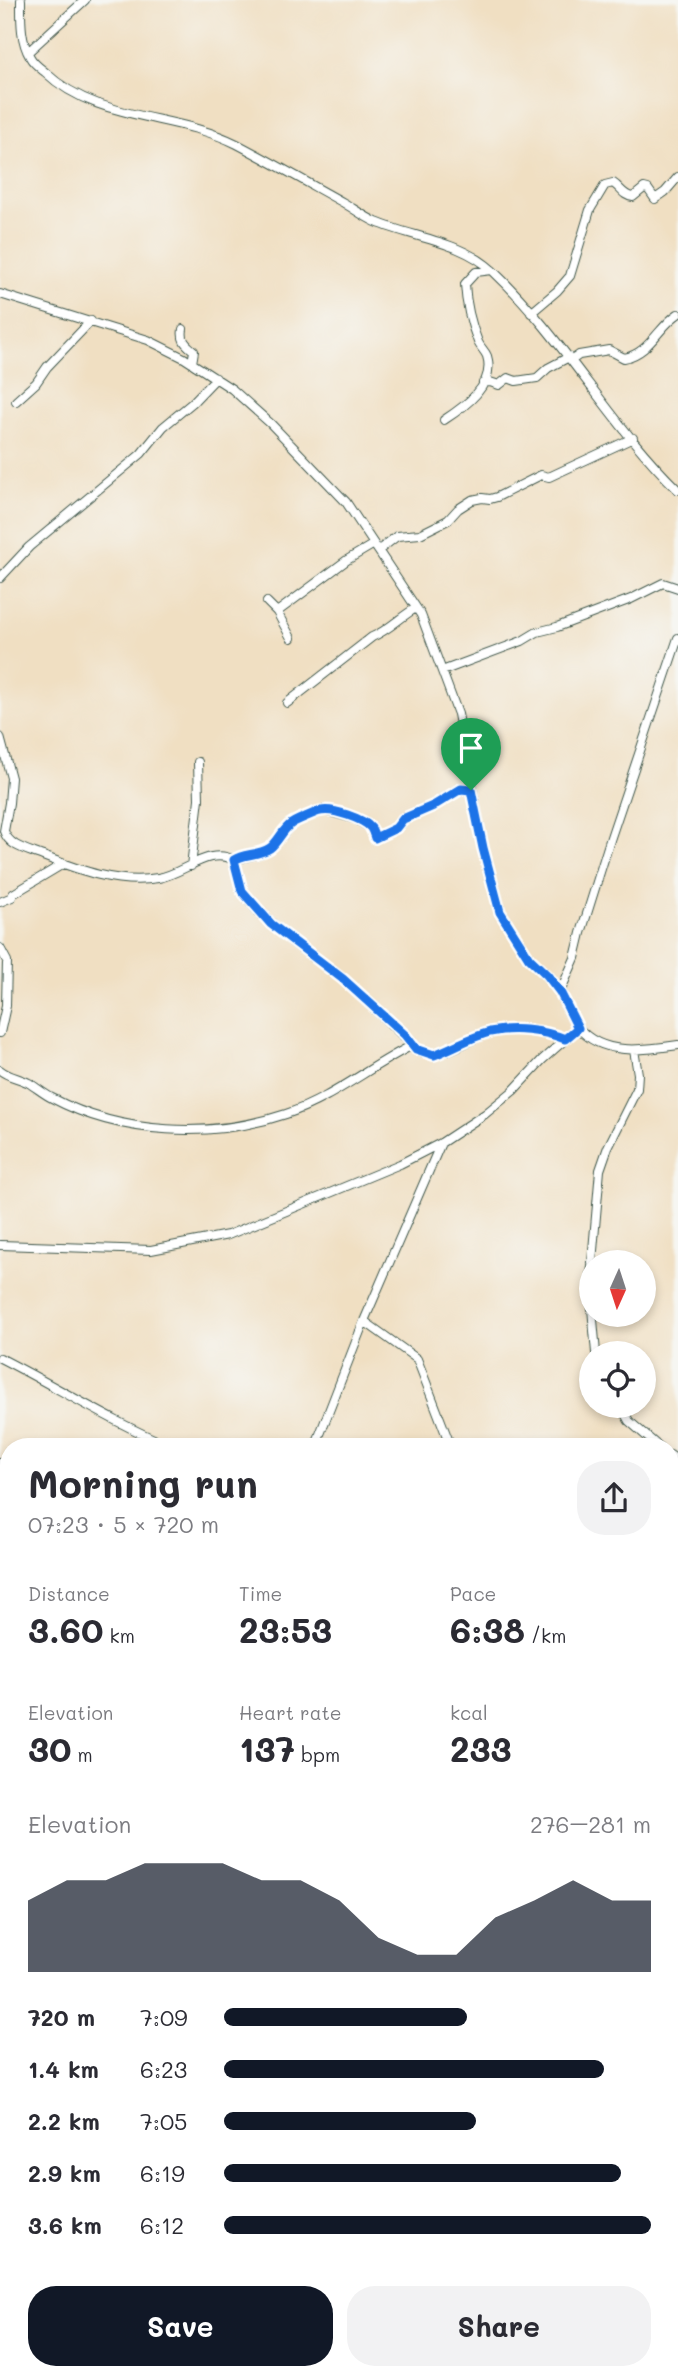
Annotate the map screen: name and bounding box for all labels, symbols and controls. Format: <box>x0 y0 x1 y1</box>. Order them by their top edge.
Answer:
pin <box>441 718 501 790</box>
icon: arrive <box>452 729 490 767</box>
north arrow <box>579 1250 656 1326</box>
map controls <box>579 1250 656 1418</box>
button: locate <box>579 1341 656 1418</box>
text: Morning run <box>28 1458 258 1508</box>
button: share <box>577 1461 651 1535</box>
text: 07:23 · 5 × 720 m <box>28 1509 219 1539</box>
text: Distance <box>28 1581 110 1606</box>
text: Time <box>239 1581 282 1606</box>
text: Pace <box>450 1581 496 1606</box>
text: 3.60 <box>28 1606 103 1652</box>
text: 23:53 <box>239 1606 332 1652</box>
text: 6:38 <box>450 1606 525 1652</box>
text: km <box>103 1623 135 1648</box>
text: /km <box>525 1623 566 1648</box>
text: Elevation <box>28 1700 113 1725</box>
text: Heart rate <box>239 1700 342 1725</box>
text: kcal <box>450 1700 488 1725</box>
text: 30 <box>28 1725 72 1771</box>
text: 137 <box>239 1725 295 1771</box>
text: 233 <box>450 1725 512 1771</box>
text: m <box>72 1742 93 1767</box>
text: bpm <box>295 1742 340 1767</box>
text: Elevation <box>28 1809 131 1839</box>
text: 276–281 m <box>530 1809 651 1839</box>
text: 720 m <box>28 2002 95 2032</box>
text: 7:09 <box>140 2002 188 2032</box>
text: 1.4 km <box>28 2054 99 2084</box>
text: 6:23 <box>140 2054 187 2084</box>
text: 2.2 km <box>28 2106 100 2136</box>
text: 7:05 <box>140 2106 188 2136</box>
text: 2.9 km <box>28 2158 101 2188</box>
text: 6:19 <box>140 2158 185 2188</box>
text: 3.6 km <box>28 2210 102 2240</box>
text: 6:12 <box>140 2210 184 2240</box>
button: Save <box>28 2286 333 2366</box>
button: Share <box>347 2286 651 2366</box>

